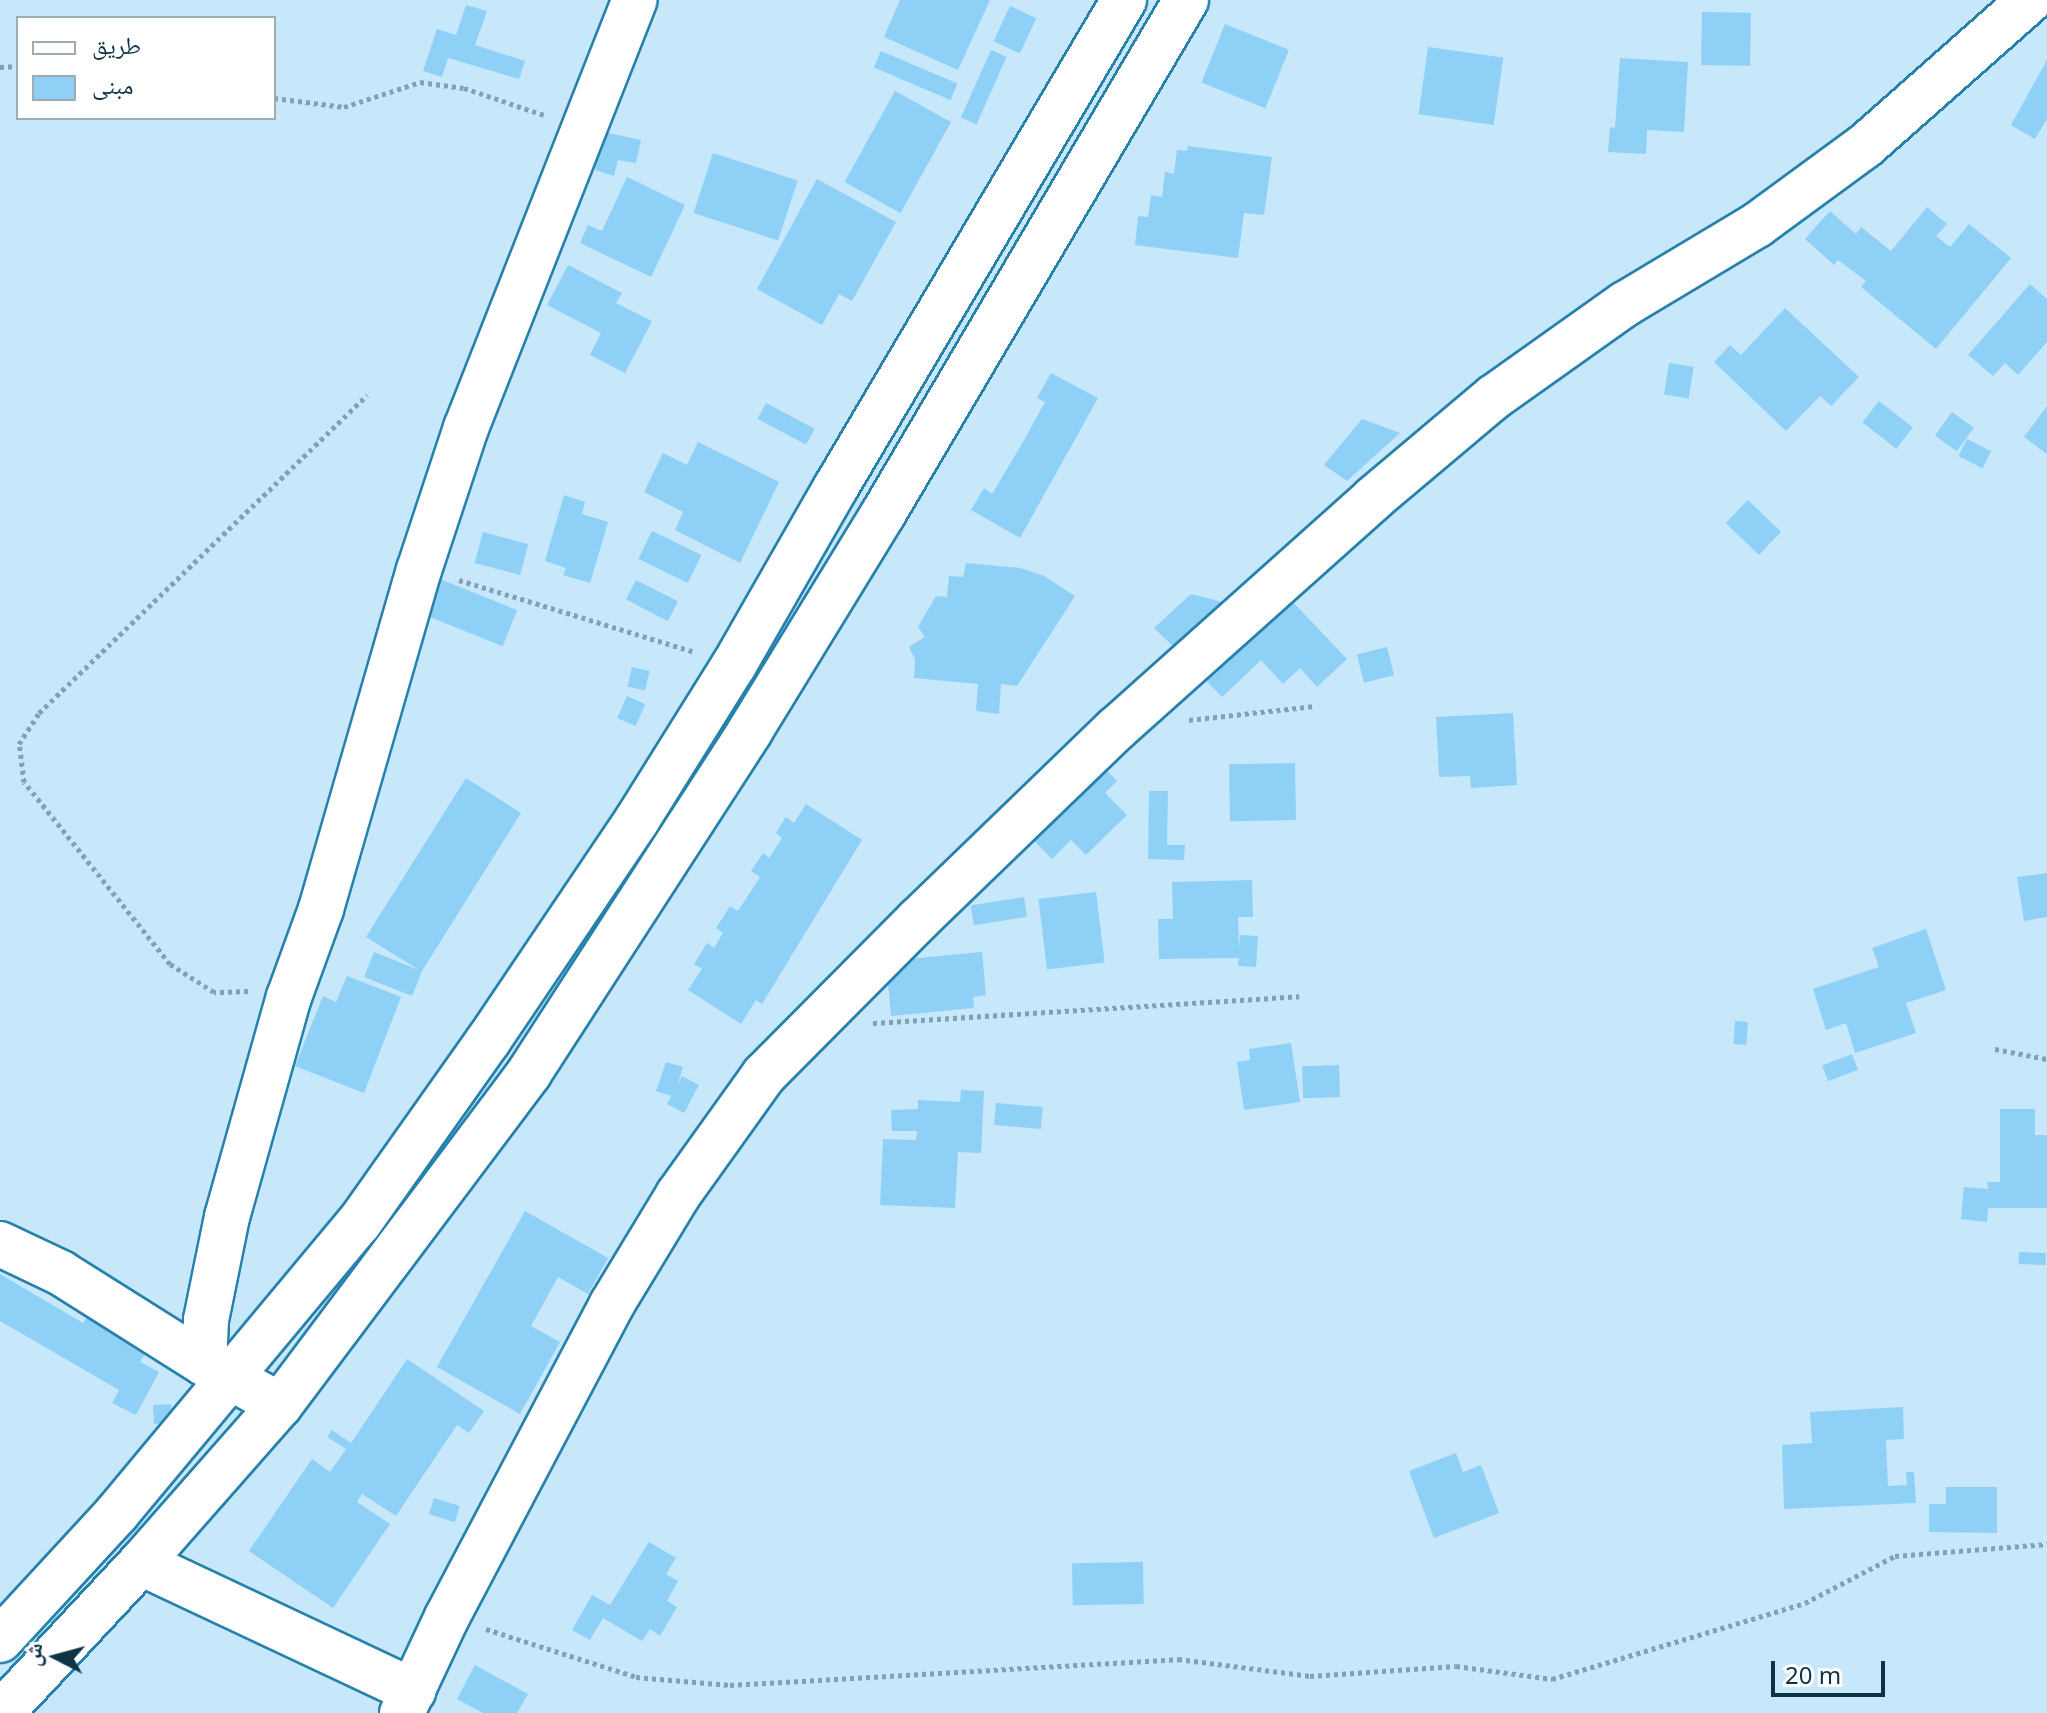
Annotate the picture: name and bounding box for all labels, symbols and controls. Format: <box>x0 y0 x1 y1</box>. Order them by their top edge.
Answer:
legend <box>16 16 276 120</box>
text: طريق <box>92 28 141 61</box>
text: مبنى <box>92 68 133 101</box>
north arrow <box>16 1617 96 1697</box>
text: ش <box>16 1641 48 1668</box>
scale bar <box>1775 1645 1889 1695</box>
text: 20 m <box>1785 1658 1841 1691</box>

